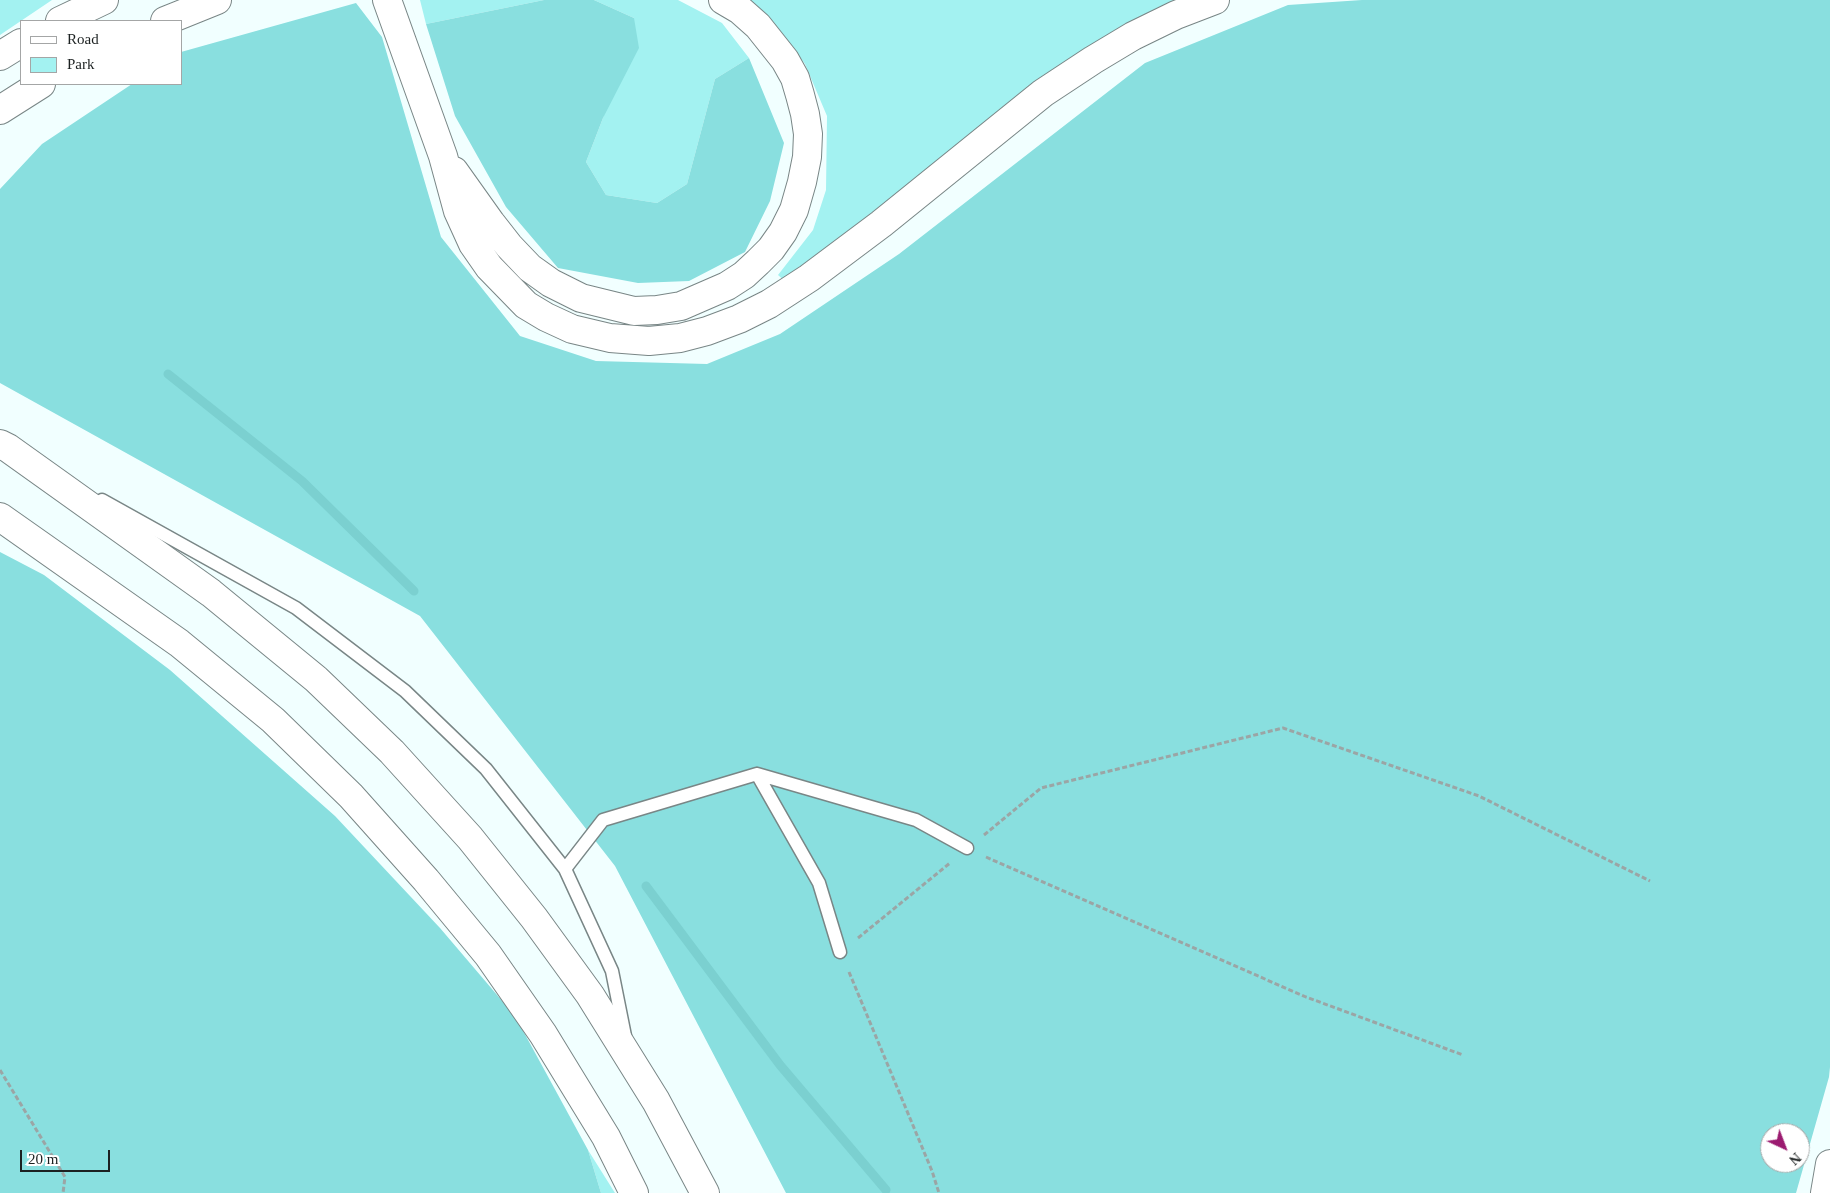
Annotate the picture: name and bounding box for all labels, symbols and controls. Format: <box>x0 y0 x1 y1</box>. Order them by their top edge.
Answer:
legend <box>20 20 182 85</box>
text: Road <box>67 31 99 47</box>
text: Park <box>67 56 95 72</box>
north arrow <box>1760 1123 1810 1173</box>
scale bar <box>22 1140 112 1172</box>
text: N <box>1786 1150 1804 1168</box>
text: 20 m <box>28 1151 58 1167</box>

